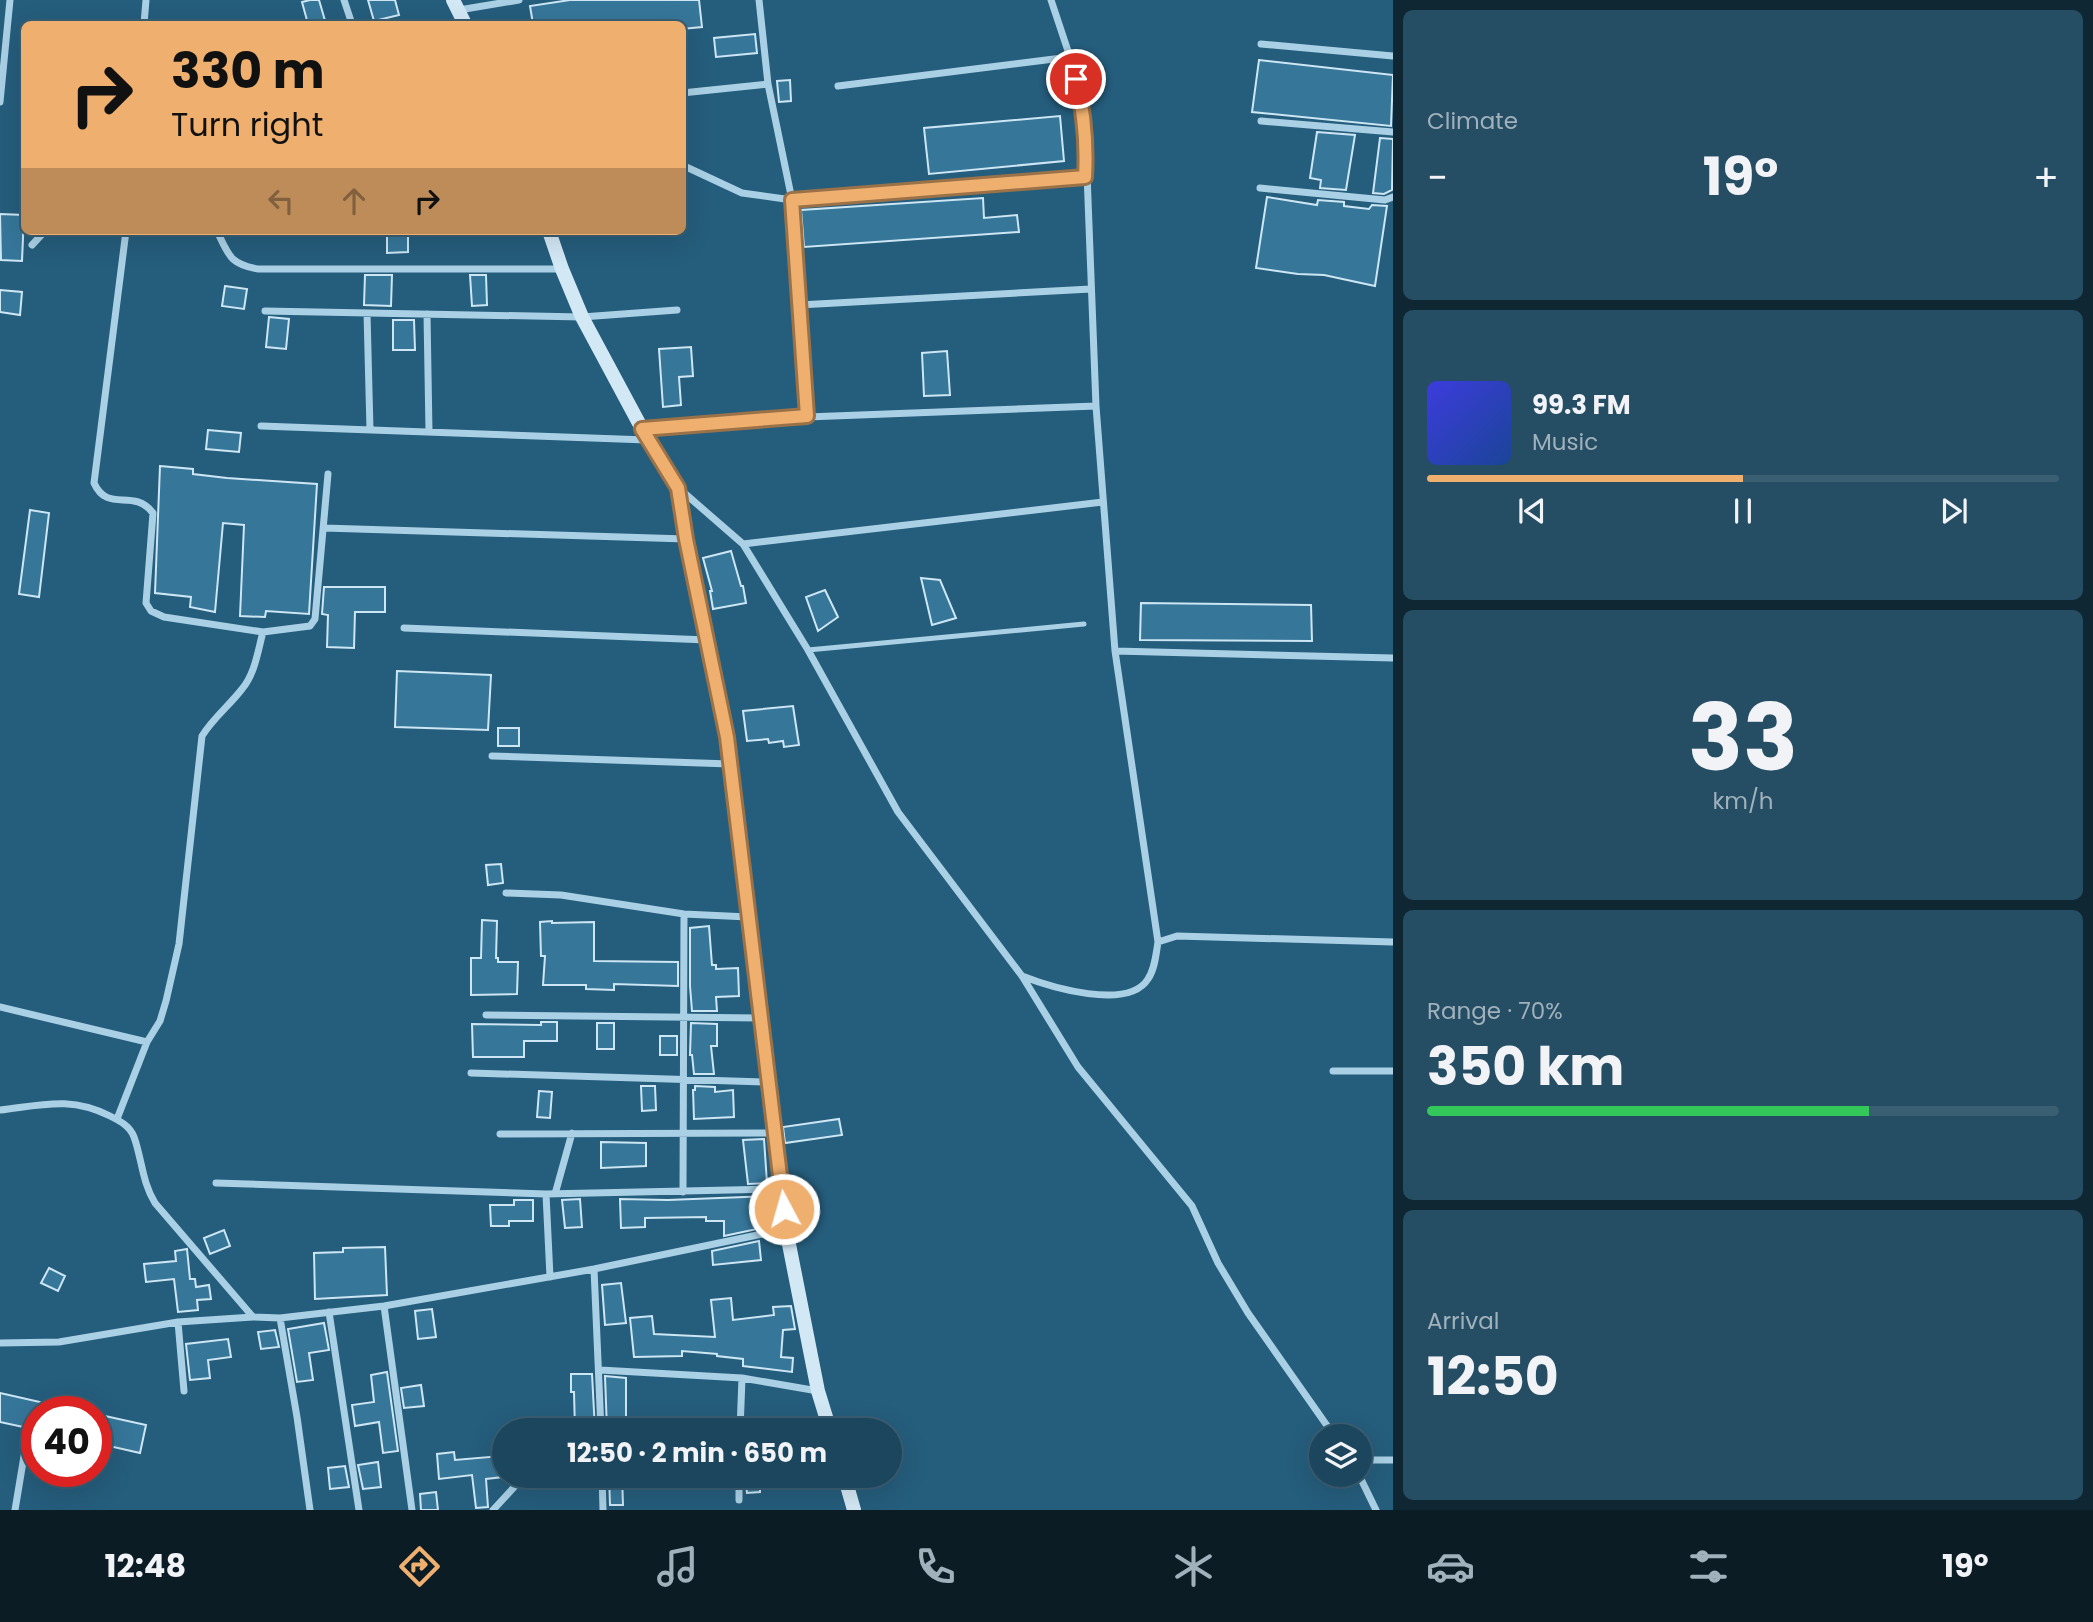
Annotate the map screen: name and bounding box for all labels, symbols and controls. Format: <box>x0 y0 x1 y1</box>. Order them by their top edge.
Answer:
text: 330 m <box>171 37 325 105</box>
icon: right <box>56 49 147 140</box>
pin <box>1046 49 1106 109</box>
icon: arrive <box>1057 60 1095 98</box>
text: Turn right <box>171 102 323 147</box>
text: Climate <box>1427 105 1518 137</box>
text: 19° <box>1703 140 1778 213</box>
text: − <box>1427 151 1448 204</box>
text: + <box>2033 151 2059 204</box>
icon: left <box>262 182 300 220</box>
icon: ahead <box>335 182 373 220</box>
icon: right <box>408 182 446 220</box>
text: 99.3 FM <box>1532 387 1631 423</box>
text: Music <box>1532 426 1598 458</box>
icon: previous <box>1513 492 1551 530</box>
icon: pause <box>1724 492 1762 530</box>
icon: next <box>1935 492 1973 530</box>
text: 33 <box>1688 674 1798 802</box>
text: km/h <box>1712 785 1774 817</box>
text: Range · 70% <box>1427 995 1563 1027</box>
text: 350 km <box>1427 1030 1624 1103</box>
position arrow <box>747 1172 821 1246</box>
text: Arrival <box>1427 1305 1499 1337</box>
text: 12:50 <box>1427 1340 1559 1413</box>
speed limit sign: 40 <box>21 1396 112 1487</box>
map controls <box>1309 1424 1372 1487</box>
button: layers <box>1309 1424 1372 1487</box>
text: 12:50 · 2 min · 650 m <box>567 1435 827 1471</box>
icon: directions <box>395 1542 444 1591</box>
icon: music <box>653 1542 702 1591</box>
icon: phone <box>911 1542 960 1591</box>
icon: climate <box>1169 1542 1218 1591</box>
icon: car <box>1426 1542 1475 1591</box>
icon: filters <box>1684 1542 1733 1591</box>
text: 12:48 <box>104 1543 186 1588</box>
text: 19° <box>1942 1543 1989 1588</box>

